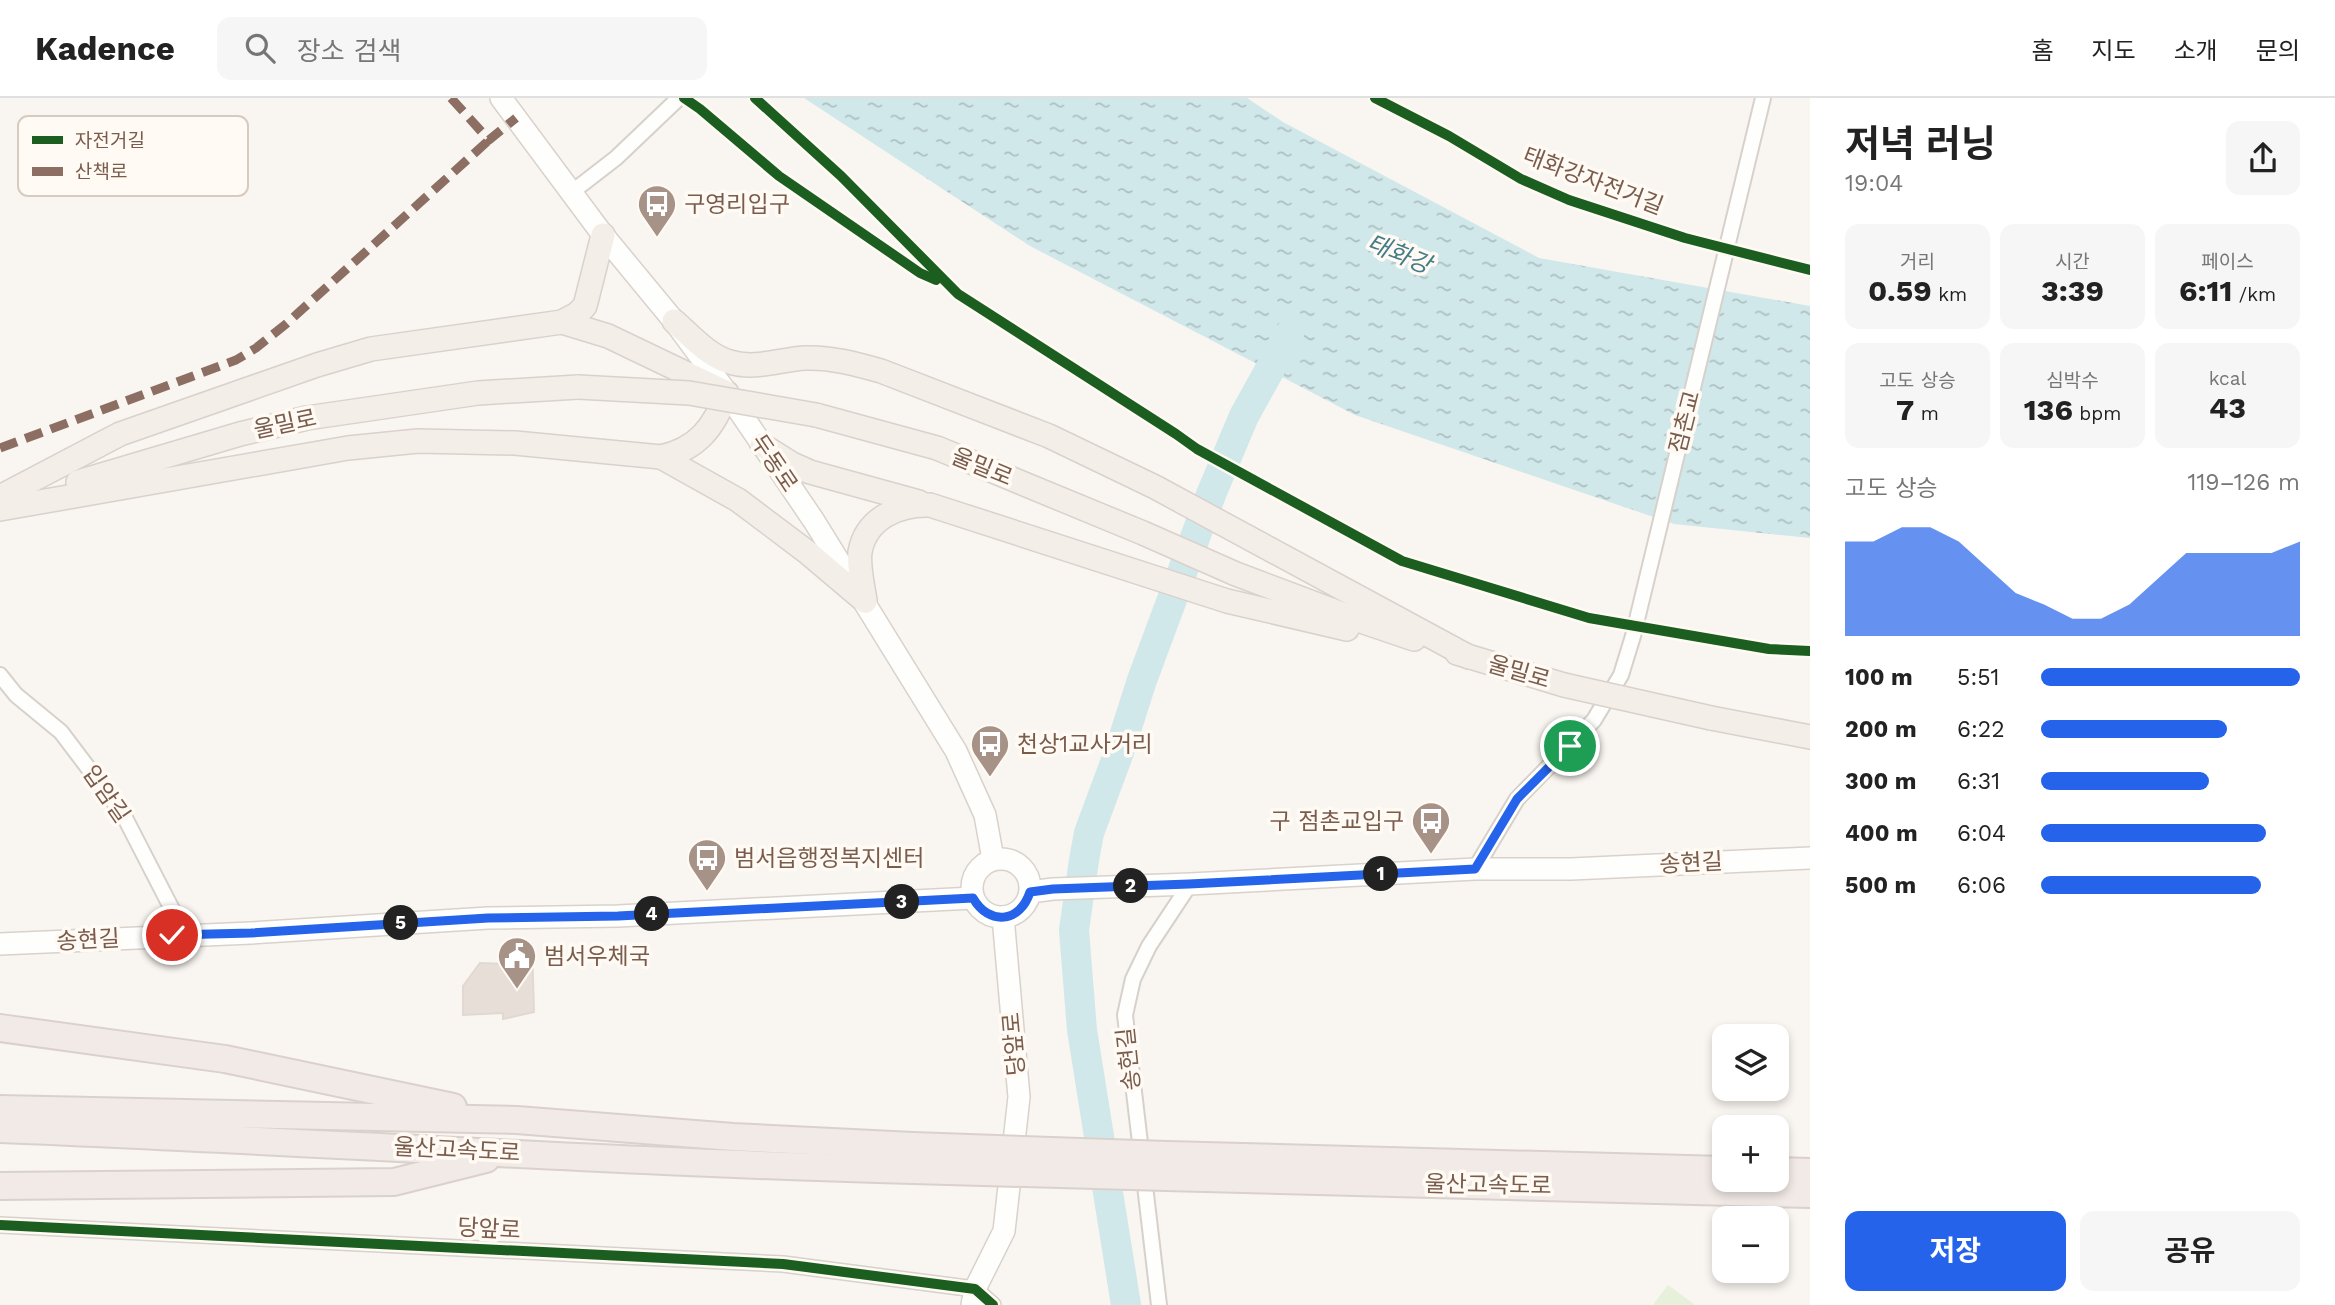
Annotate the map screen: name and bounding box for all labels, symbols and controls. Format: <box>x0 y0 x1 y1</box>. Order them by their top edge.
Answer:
search box <box>217 17 707 80</box>
text: Kadence <box>35 29 175 68</box>
icon: search <box>241 29 279 67</box>
text: 장소 검색 <box>297 36 401 66</box>
text: 홈 <box>2031 37 2053 65</box>
text: 지도 <box>2091 37 2136 65</box>
text: 소개 <box>2174 37 2218 65</box>
text: 문의 <box>2256 37 2300 65</box>
legend <box>18 116 248 196</box>
button: share <box>2226 121 2300 195</box>
text: 저녁 러닝 <box>1845 122 1996 166</box>
text: 자전거길 <box>75 129 145 152</box>
street label: 태화강자전거길 <box>1519 142 1667 220</box>
text: 산책로 <box>75 160 127 183</box>
text: 19:04 <box>1845 170 1903 197</box>
bus stop icon: 구영리입구 <box>636 183 678 238</box>
place label: 구영리입구 <box>684 191 790 218</box>
water label: 태화강 <box>1363 229 1438 280</box>
text: 거리 <box>1900 250 1935 273</box>
text: 시간 <box>2055 250 2090 273</box>
text: 페이스 <box>2201 250 2254 273</box>
text: 0.59 <box>1868 273 1932 308</box>
text: 3:39 <box>2041 273 2104 308</box>
text: 6:11 <box>2179 273 2232 308</box>
text: km <box>1932 283 1967 306</box>
text: /km <box>2232 283 2276 306</box>
text: kcal <box>2209 367 2246 390</box>
text: 고도 상승 <box>1879 369 1956 392</box>
text: 심박수 <box>2046 369 2099 392</box>
street label: 점촌교 <box>1664 388 1706 456</box>
text: 43 <box>2209 390 2246 425</box>
text: 7 <box>1896 392 1914 427</box>
text: 136 <box>2024 392 2073 427</box>
text: m <box>1914 402 1939 425</box>
text: bpm <box>2073 402 2121 425</box>
street label: 울밀로 <box>251 404 319 444</box>
street label: 두동로 <box>745 429 803 497</box>
street label: 울밀로 <box>948 443 1016 491</box>
text: 119–126 m <box>2187 469 2300 496</box>
text: 고도 상승 <box>1845 475 1937 502</box>
street label: 울밀로 <box>1485 650 1553 694</box>
text: 100 m <box>1845 664 1913 691</box>
text: 5:51 <box>1957 664 2000 691</box>
pin <box>1540 716 1600 776</box>
text: 200 m <box>1845 716 1917 743</box>
text: 6:22 <box>1957 716 2005 743</box>
bus stop icon: 천상1교사거리 <box>969 723 1011 778</box>
icon: arrive <box>1551 727 1589 765</box>
place label: 천상1교사거리 <box>1017 731 1153 758</box>
street label: 입암길 <box>77 760 135 828</box>
text: 300 m <box>1845 768 1916 795</box>
text: 6:31 <box>1957 768 2000 795</box>
bus stop icon: 구 점촌교입구 <box>1410 800 1452 855</box>
place label: 구 점촌교입구 <box>1269 808 1404 835</box>
text: 400 m <box>1845 820 1918 847</box>
text: 6:04 <box>1957 820 2006 847</box>
bus stop icon: 범서읍행정복지센터 <box>686 837 728 892</box>
place label: 범서읍행정복지센터 <box>734 845 924 872</box>
street label: 송현길 <box>1659 848 1723 878</box>
pin: 1 <box>1364 856 1398 892</box>
text: 1 <box>1376 862 1385 885</box>
pin: 2 <box>1114 868 1148 904</box>
text: 500 m <box>1845 872 1916 899</box>
text: 6:06 <box>1957 872 2006 899</box>
text: 2 <box>1125 874 1136 897</box>
pin: 3 <box>884 884 920 920</box>
text: 3 <box>896 890 907 913</box>
pin: 4 <box>634 896 670 932</box>
text: 4 <box>645 902 658 925</box>
pin <box>142 905 202 965</box>
pin: 5 <box>384 906 418 940</box>
text: 5 <box>395 911 406 934</box>
icon: check <box>153 916 191 954</box>
street label: 송현길 <box>56 925 120 955</box>
public building icon: 범서우체국 <box>496 935 538 990</box>
place label: 범서우체국 <box>544 943 650 970</box>
street label: 당앞로 <box>998 1011 1030 1077</box>
map controls <box>1712 1024 1789 1283</box>
button: layers <box>1712 1024 1789 1101</box>
street label: 송현길 <box>1112 1026 1146 1092</box>
button: + <box>1712 1115 1789 1192</box>
street label: 울산고속도로 <box>393 1133 521 1167</box>
street label: 울산고속도로 <box>1424 1170 1552 1200</box>
button: − <box>1712 1206 1789 1283</box>
button: 저장 <box>1845 1211 2066 1291</box>
button: 공유 <box>2080 1211 2300 1291</box>
street label: 당앞로 <box>457 1214 521 1244</box>

